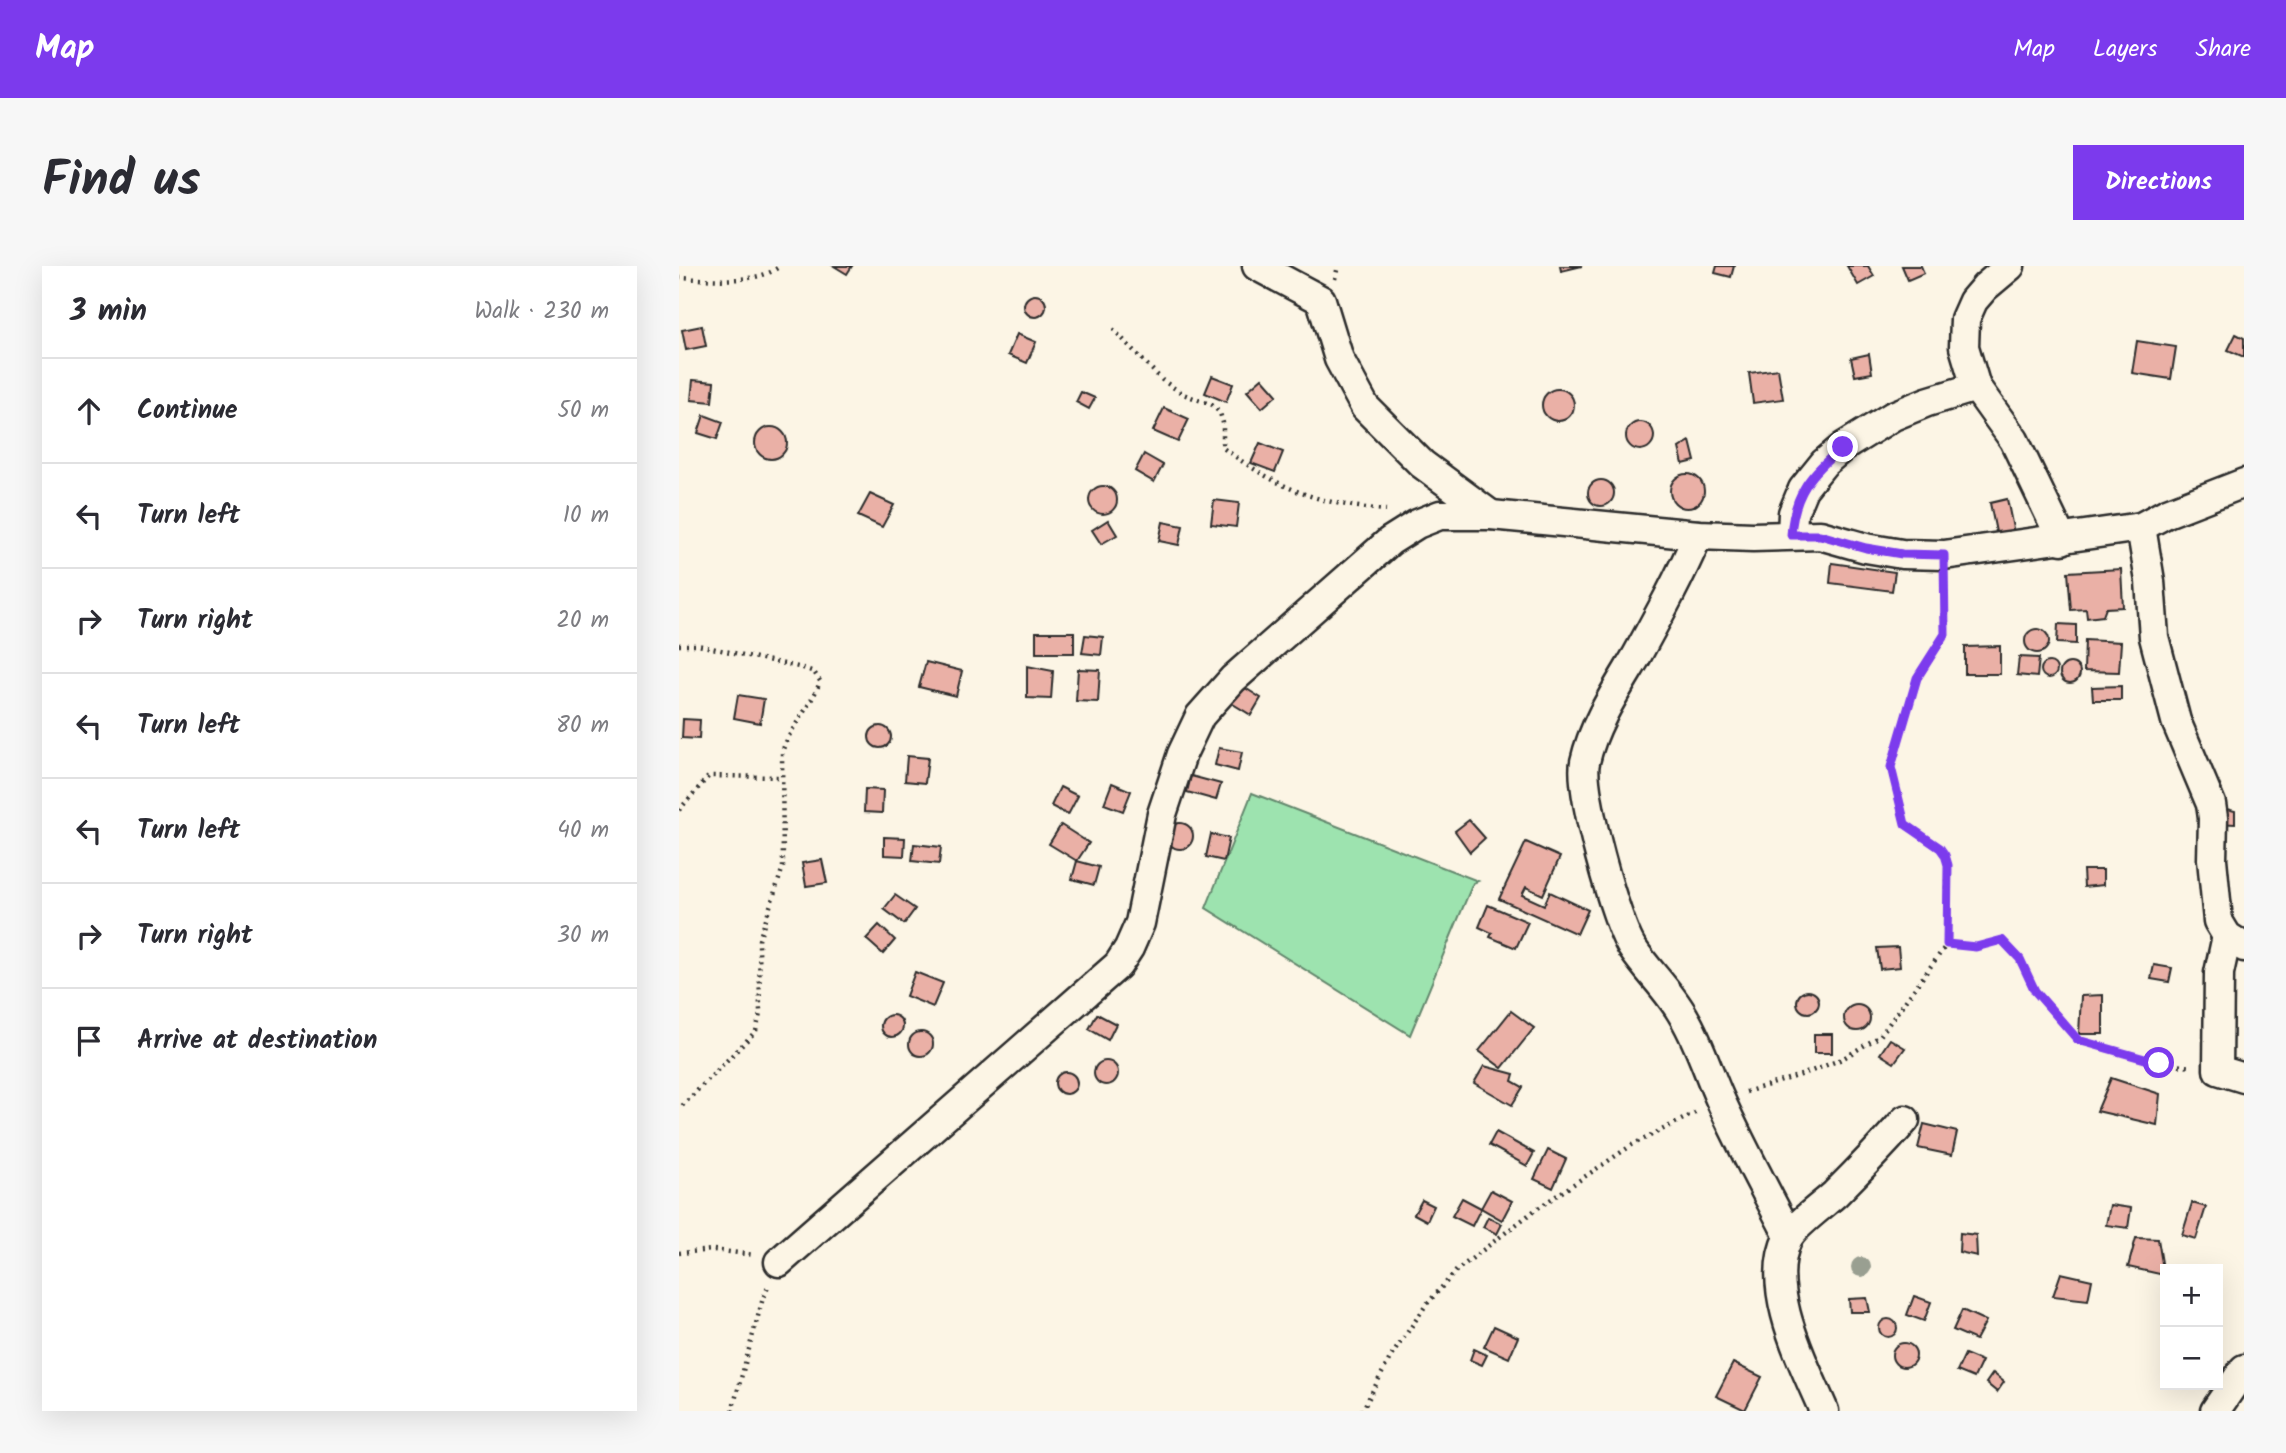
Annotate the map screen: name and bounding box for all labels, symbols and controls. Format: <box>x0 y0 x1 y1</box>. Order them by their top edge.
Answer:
text: Map <box>35 23 95 76</box>
text: Map <box>2013 30 2055 69</box>
text: Layers <box>2093 30 2157 69</box>
text: Share <box>2195 30 2251 69</box>
text: Find us <box>42 143 200 221</box>
button: Directions <box>2073 145 2244 220</box>
text: 3 min <box>70 288 147 336</box>
text: Walk · 230 m <box>474 294 609 330</box>
text: Continue <box>137 390 238 432</box>
icon: ahead <box>70 392 108 430</box>
text: 50 m <box>558 393 609 429</box>
route end <box>1827 431 1858 462</box>
text: Turn left <box>137 495 240 537</box>
icon: left <box>70 497 108 535</box>
text: 10 m <box>563 498 609 534</box>
text: Turn right <box>137 600 253 642</box>
icon: right <box>70 602 108 640</box>
text: 20 m <box>557 603 609 639</box>
text: Turn left <box>137 705 240 747</box>
icon: left <box>70 707 108 745</box>
text: 80 m <box>556 708 609 744</box>
text: Turn left <box>137 810 240 852</box>
icon: left <box>70 812 108 850</box>
text: 40 m <box>557 813 609 849</box>
text: Turn right <box>137 915 253 957</box>
icon: right <box>70 917 108 955</box>
text: 30 m <box>557 918 609 954</box>
text: Arrive at destination <box>137 1020 377 1062</box>
icon: arrive <box>70 1022 108 1060</box>
route start <box>2143 1047 2174 1078</box>
map controls <box>2160 1264 2223 1390</box>
button: + <box>2160 1264 2223 1327</box>
button: − <box>2160 1327 2223 1390</box>

